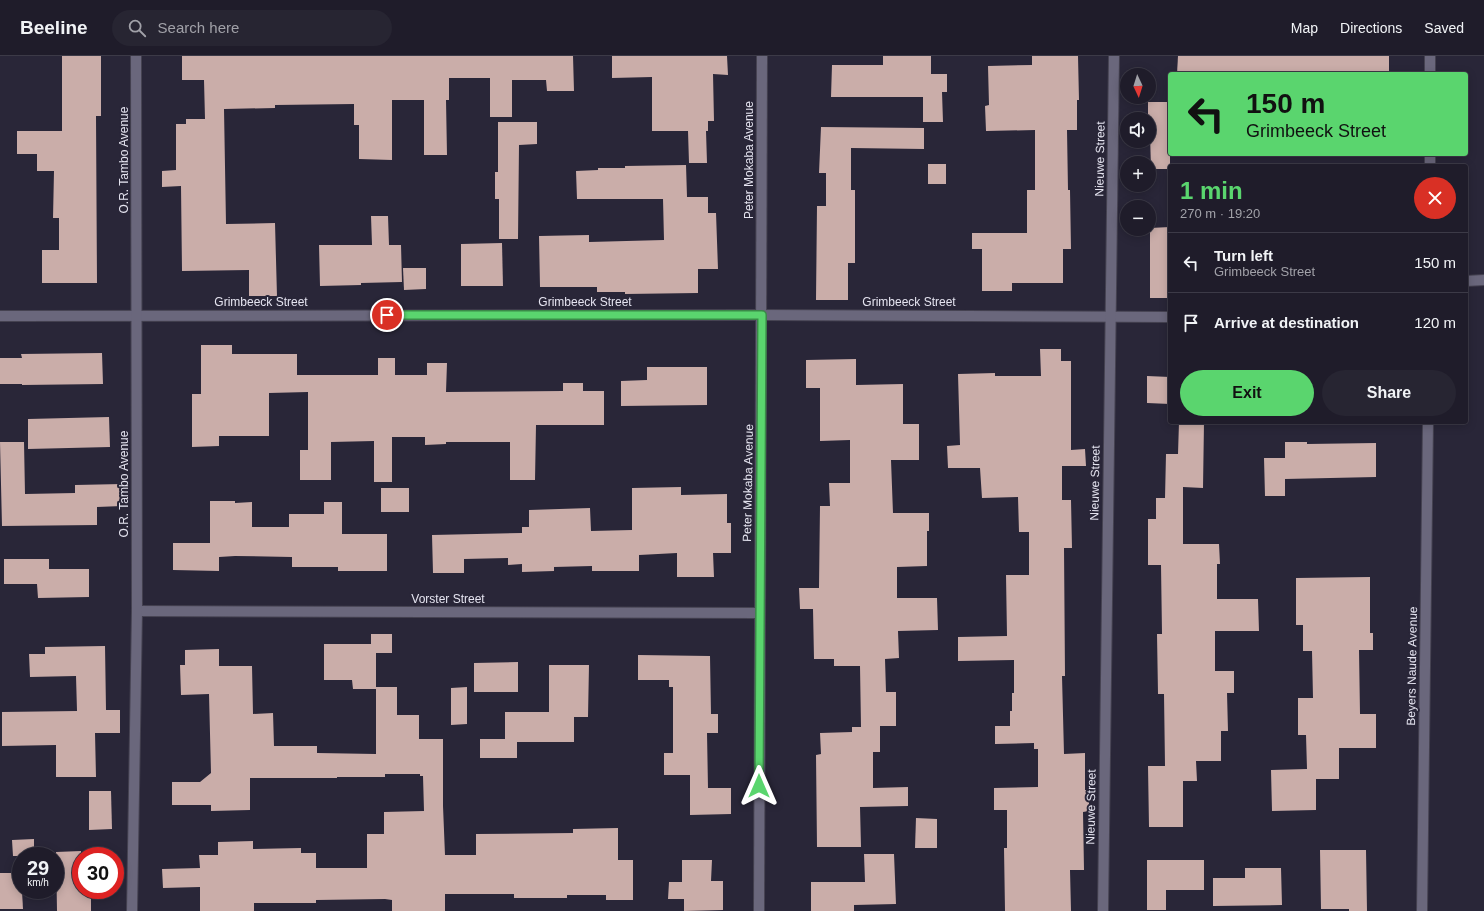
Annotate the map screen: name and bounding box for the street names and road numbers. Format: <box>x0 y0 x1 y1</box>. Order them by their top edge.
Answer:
street label: Peter Mokaba Avenue <box>742 101 756 219</box>
street label: O.R. Tambo Avenue <box>117 106 131 213</box>
street label: Nieuwe Street <box>1092 121 1108 197</box>
street label: Grimbeeck Street <box>214 295 308 309</box>
street label: Grimbeeck Street <box>538 295 632 309</box>
street label: Grimbeeck Street <box>862 295 956 309</box>
street label: Peter Mokaba Avenue <box>740 424 756 542</box>
street label: O.R. Tambo Avenue <box>117 430 131 537</box>
street label: Nieuwe Street <box>1087 445 1103 521</box>
street label: Vorster Street <box>411 592 485 606</box>
street label: Beyers Naude Avenue <box>1404 606 1420 726</box>
street label: Nieuwe Street <box>1083 769 1099 845</box>

